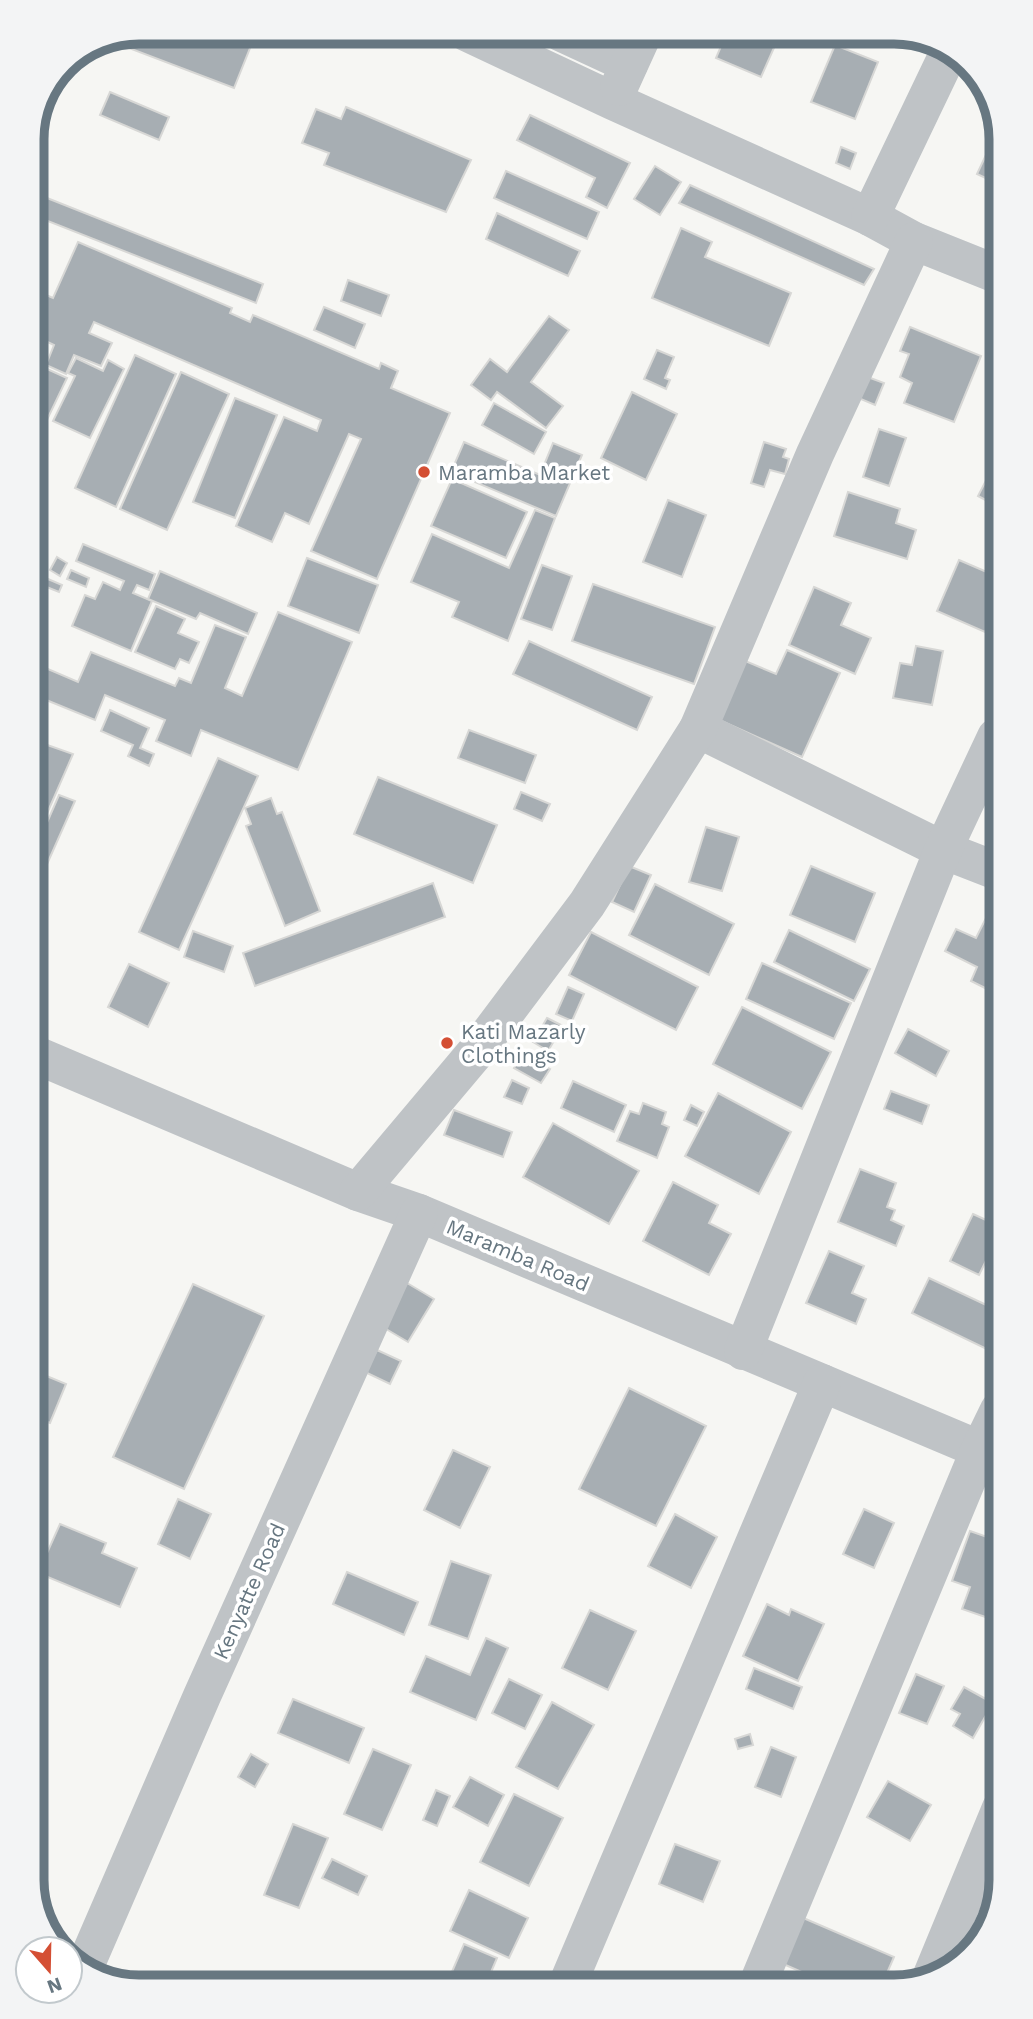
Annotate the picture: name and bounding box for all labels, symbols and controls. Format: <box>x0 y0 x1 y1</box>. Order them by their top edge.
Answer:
place label: Maramba Market <box>438 460 610 485</box>
marker: Maramba Market <box>416 464 432 480</box>
place label: Kati Mazarly Clothings <box>461 1019 586 1068</box>
marker: Kati Mazarly Clothings <box>439 1035 455 1051</box>
street label: Maramba Road <box>443 1214 593 1296</box>
street label: Kenyatte Road <box>208 1519 290 1663</box>
north arrow <box>14 1935 84 2005</box>
text: N <box>44 1972 65 1999</box>

